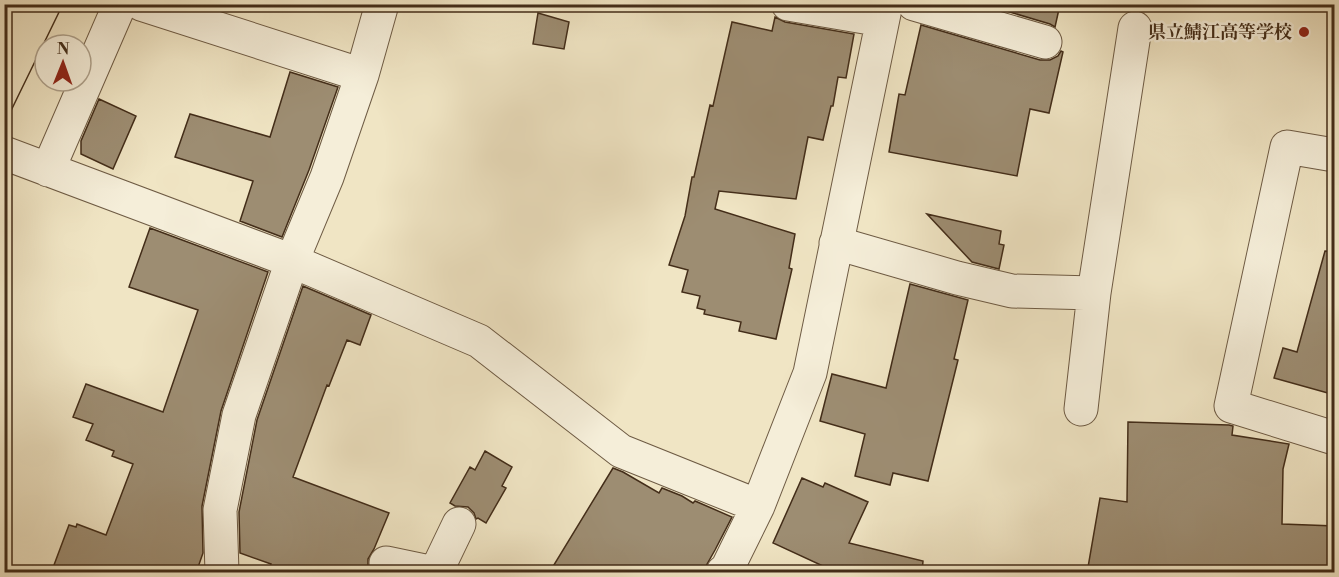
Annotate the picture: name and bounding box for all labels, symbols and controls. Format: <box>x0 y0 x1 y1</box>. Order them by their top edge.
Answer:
place label: 県立鯖江高等学校 <box>1148 21 1292 44</box>
marker: 県立鯖江高等学校 <box>1297 25 1311 39</box>
north arrow <box>33 33 93 93</box>
text: N <box>57 39 70 59</box>

